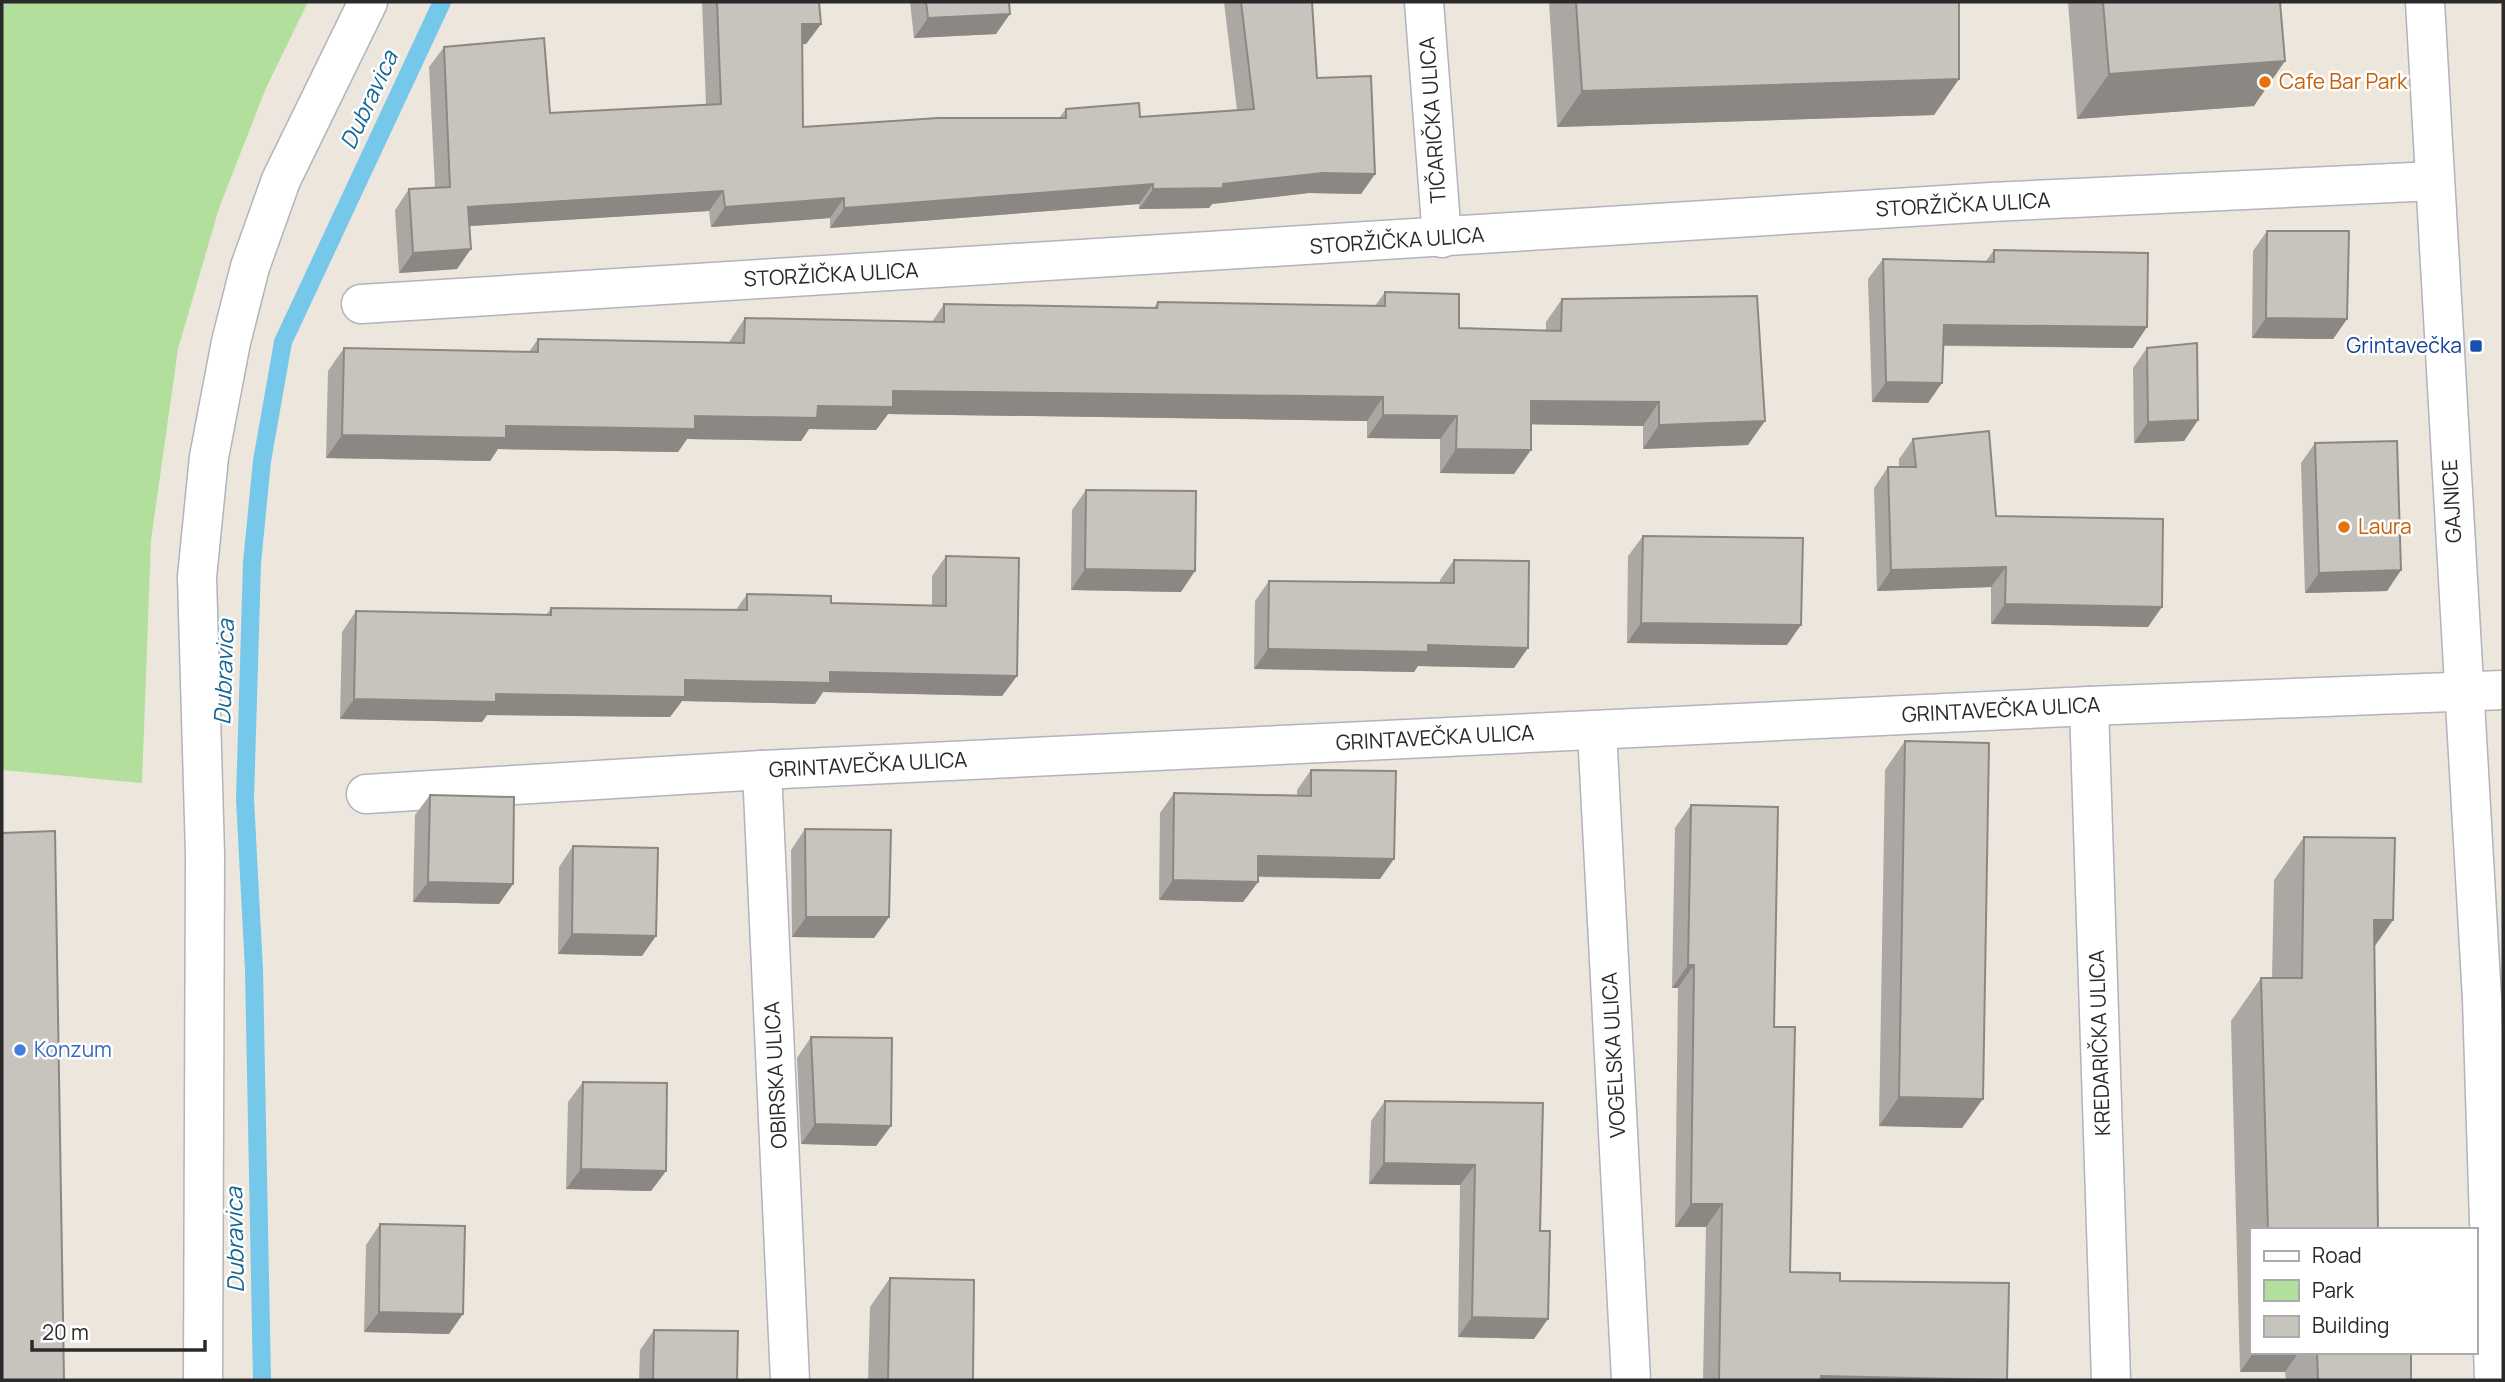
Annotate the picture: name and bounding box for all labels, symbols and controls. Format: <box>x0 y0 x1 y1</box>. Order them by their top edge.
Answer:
street label: TIČARIČKA ULICA <box>1412 36 1452 204</box>
water label: Dubravica <box>331 44 405 154</box>
place label: Cafe Bar Park <box>2279 67 2408 95</box>
marker: Cafe Bar Park <box>2257 74 2273 90</box>
street label: STORŽIČKA ULICA <box>1875 185 2051 223</box>
street label: STORŽIČKA ULICA <box>1309 220 1485 260</box>
street label: STORŽIČKA ULICA <box>743 255 919 293</box>
place label: Grintavečka <box>2346 331 2462 359</box>
marker: Grintavečka <box>2468 338 2484 354</box>
street label: GAJNICE <box>2435 459 2467 544</box>
place label: Laura <box>2358 512 2412 540</box>
marker: Laura <box>2336 519 2352 535</box>
water label: Dubravica <box>205 618 241 725</box>
street label: GRINTAVEČKA ULICA <box>1901 690 2101 728</box>
street label: GRINTAVEČKA ULICA <box>1335 718 1535 756</box>
street label: GRINTAVEČKA ULICA <box>768 745 968 783</box>
street label: KREDARIČKA ULICA <box>2082 950 2116 1137</box>
street label: VOGELSKA ULICA <box>1595 971 1631 1139</box>
street label: OBIRSKA ULICA <box>757 1001 793 1149</box>
place label: Konzum <box>34 1035 112 1063</box>
marker: Konzum <box>12 1042 28 1058</box>
water label: Dubravica <box>217 1186 251 1293</box>
legend <box>2250 1228 2477 1354</box>
text: Road <box>2312 1241 2362 1269</box>
text: Park <box>2312 1276 2354 1304</box>
scale bar <box>32 1308 205 1352</box>
text: Building <box>2312 1311 2389 1339</box>
text: 20 m <box>42 1318 89 1346</box>

